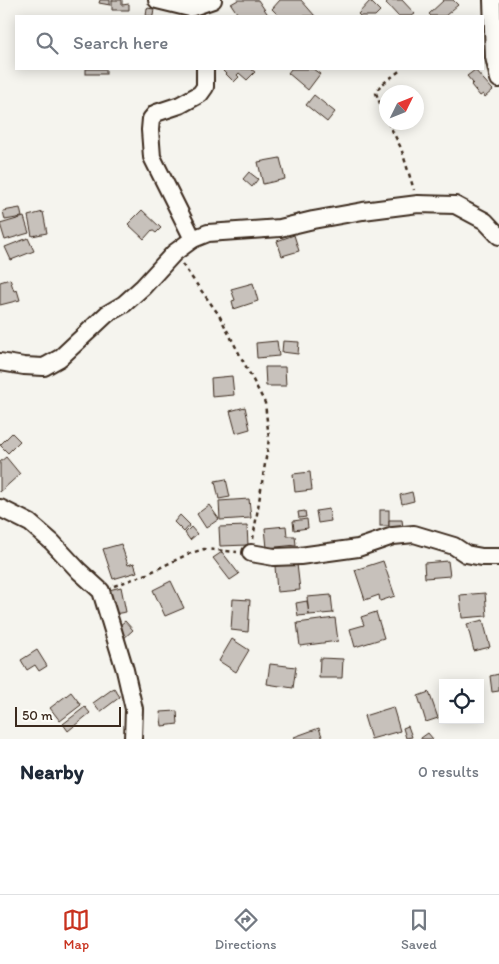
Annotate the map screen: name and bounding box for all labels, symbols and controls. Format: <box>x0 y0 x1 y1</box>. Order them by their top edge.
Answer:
search box <box>15 15 484 70</box>
icon: search <box>33 29 61 57</box>
text: Search here <box>73 31 168 54</box>
north arrow <box>379 85 424 130</box>
map controls <box>439 679 484 724</box>
button: locate <box>439 679 484 724</box>
scale bar <box>15 704 121 727</box>
text: 50 m <box>22 707 53 724</box>
text: Nearby <box>20 759 84 784</box>
text: 0 results <box>418 762 479 781</box>
tab: Map <box>62 906 90 953</box>
tab: Directions <box>215 906 276 953</box>
tab: Saved <box>401 906 437 953</box>

